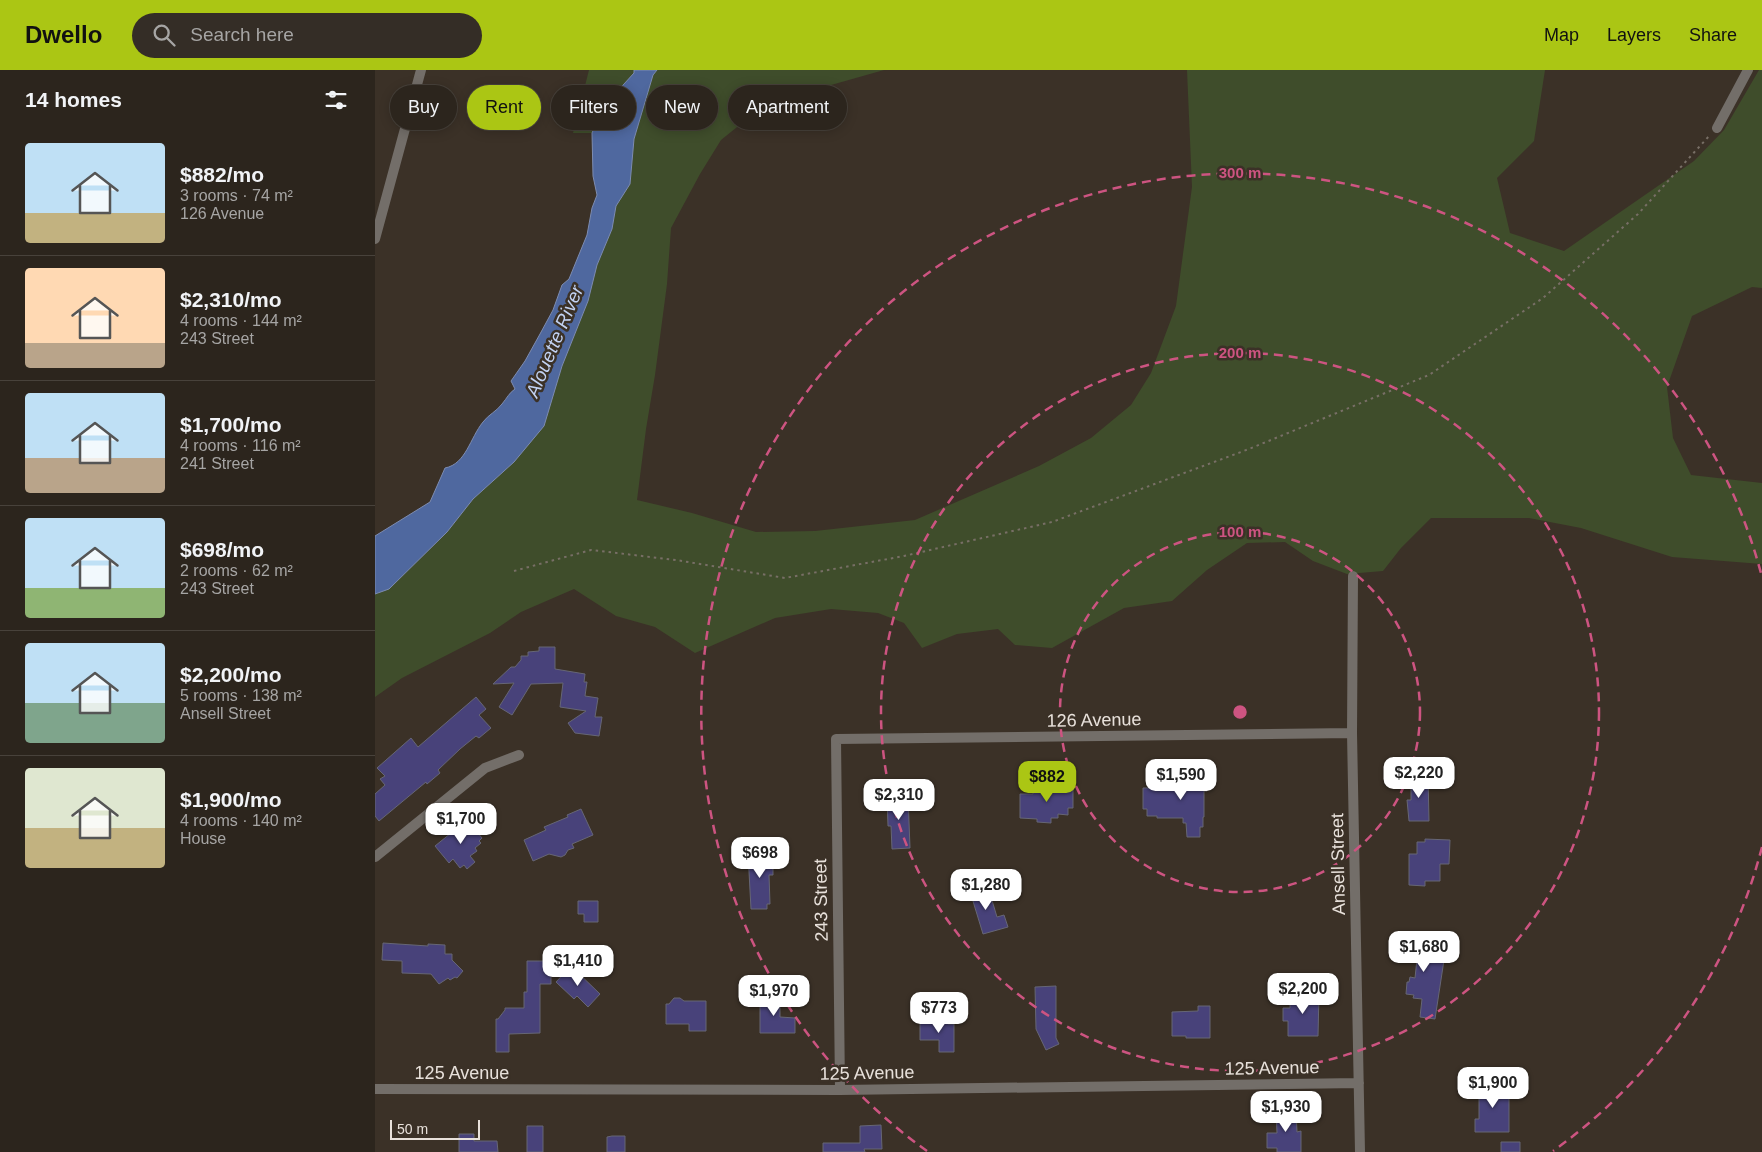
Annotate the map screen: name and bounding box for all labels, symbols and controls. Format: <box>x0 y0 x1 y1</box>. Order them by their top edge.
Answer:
search box <box>132 13 482 58</box>
text: Dwello <box>25 21 102 48</box>
icon: search <box>150 21 178 49</box>
text: Search here <box>190 24 294 45</box>
text: Map <box>1544 25 1579 45</box>
text: Layers <box>1607 25 1661 45</box>
text: Share <box>1689 25 1737 45</box>
chip: Buy <box>390 85 457 130</box>
chip: Rent <box>467 85 541 130</box>
chip: Filters <box>551 85 636 130</box>
chip: New <box>646 85 718 130</box>
chip: Apartment <box>728 85 847 130</box>
icon: filters <box>322 86 350 114</box>
text: 14 homes <box>25 88 122 111</box>
icon: home <box>65 163 125 223</box>
text: $882/mo <box>180 163 264 186</box>
text: 300 m <box>1219 164 1261 181</box>
text: 3 rooms · 74 m² <box>180 187 293 204</box>
text: 126 Avenue <box>180 205 264 222</box>
water label: Alouette River <box>521 282 588 401</box>
icon: home <box>65 288 125 348</box>
text: $2,310/mo <box>180 288 282 311</box>
text: 4 rooms · 144 m² <box>180 312 302 329</box>
text: 243 Street <box>180 330 254 347</box>
text: 200 m <box>1219 344 1261 361</box>
icon: home <box>65 413 125 473</box>
text: $1,700/mo <box>180 413 282 436</box>
text: 4 rooms · 116 m² <box>180 437 301 454</box>
text: 241 Street <box>180 455 254 472</box>
text: 100 m <box>1219 523 1261 540</box>
icon: home <box>65 538 125 598</box>
text: $698/mo <box>180 538 264 561</box>
text: 2 rooms · 62 m² <box>180 562 293 579</box>
text: 243 Street <box>180 580 254 597</box>
icon: home <box>65 663 125 723</box>
text: $2,200/mo <box>180 663 282 686</box>
text: 5 rooms · 138 m² <box>180 687 302 704</box>
centre of rings <box>1231 703 1249 721</box>
text: Ansell Street <box>180 705 271 722</box>
street label: 126 Avenue <box>1046 709 1142 731</box>
pin: $2,220 <box>1378 756 1460 799</box>
pin: $1,590 <box>1140 758 1222 801</box>
pin: $882 <box>1017 760 1077 803</box>
text: $2,220 <box>1395 764 1443 781</box>
text: $1,590 <box>1157 766 1205 783</box>
text: $882 <box>1029 768 1065 785</box>
pin: $2,310 <box>858 778 940 821</box>
text: $2,310 <box>875 786 923 803</box>
icon: home <box>65 788 125 848</box>
text: $1,900/mo <box>180 788 282 811</box>
pin: $1,700 <box>420 802 502 845</box>
text: $1,700 <box>437 810 485 827</box>
text: 4 rooms · 140 m² <box>180 812 302 829</box>
street label: Ansell Street <box>1327 813 1349 915</box>
text: House <box>180 830 226 847</box>
pin: $698 <box>730 836 790 879</box>
text: $698 <box>742 844 778 861</box>
street label: 243 Street <box>810 858 832 942</box>
pin: $1,280 <box>945 868 1027 911</box>
text: $1,280 <box>962 876 1010 893</box>
pin: $1,680 <box>1383 930 1465 973</box>
text: $1,680 <box>1400 938 1448 955</box>
pin: $1,410 <box>537 944 619 987</box>
text: $1,410 <box>554 952 602 969</box>
pin: $2,200 <box>1262 972 1344 1015</box>
pin: $1,970 <box>733 974 815 1017</box>
text: $2,200 <box>1279 980 1327 997</box>
text: $1,970 <box>750 982 798 999</box>
pin: $773 <box>909 992 969 1034</box>
text: $773 <box>921 999 957 1016</box>
street label: 125 Avenue <box>1224 1057 1320 1079</box>
street label: 125 Avenue <box>819 1062 915 1084</box>
street label: 125 Avenue <box>415 1063 509 1083</box>
pin: $1,900 <box>1452 1066 1534 1109</box>
text: $1,900 <box>1469 1074 1517 1091</box>
pin: $1,930 <box>1245 1090 1327 1133</box>
text: $1,930 <box>1262 1098 1310 1115</box>
scale bar <box>390 1117 480 1140</box>
text: 50 m <box>397 1121 428 1137</box>

